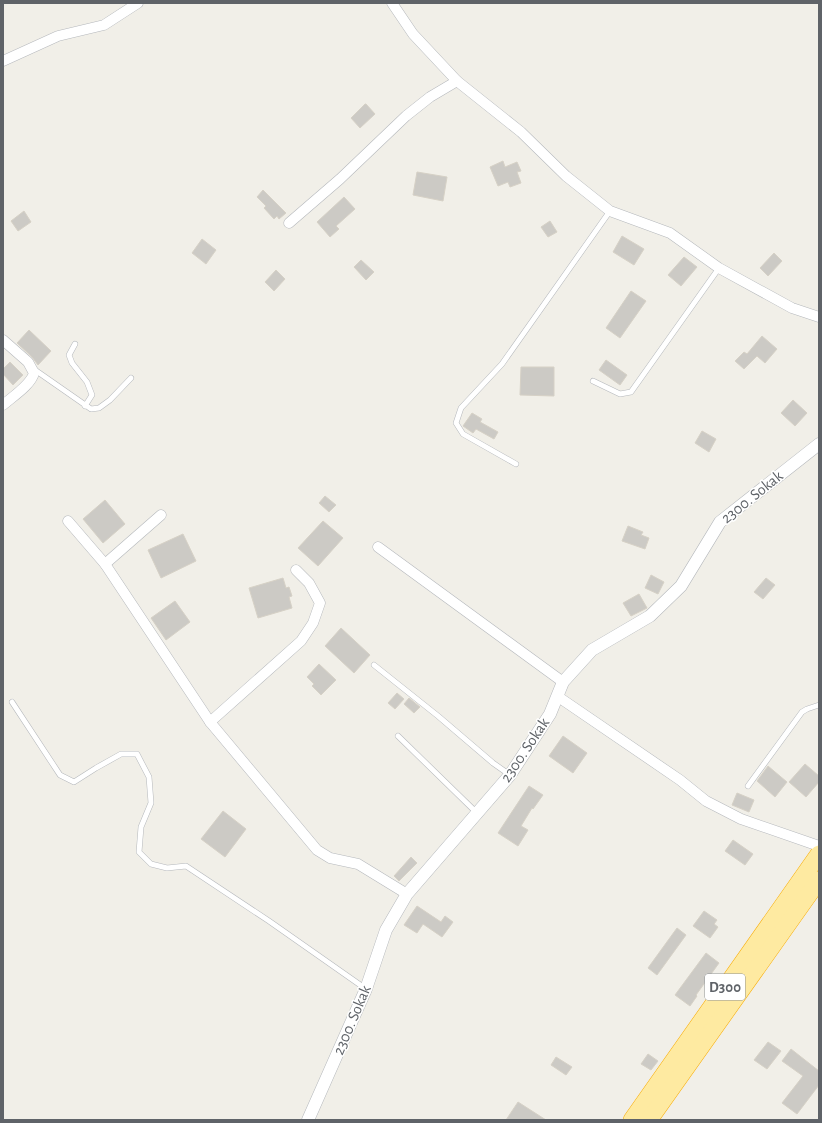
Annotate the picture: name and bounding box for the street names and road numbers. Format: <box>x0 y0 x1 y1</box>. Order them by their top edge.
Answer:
street label: 2300. Sokak <box>718 467 786 526</box>
street label: 2300. Sokak <box>498 714 553 785</box>
road number: D300 <box>705 974 745 1000</box>
street label: 2300. Sokak <box>330 982 374 1057</box>

